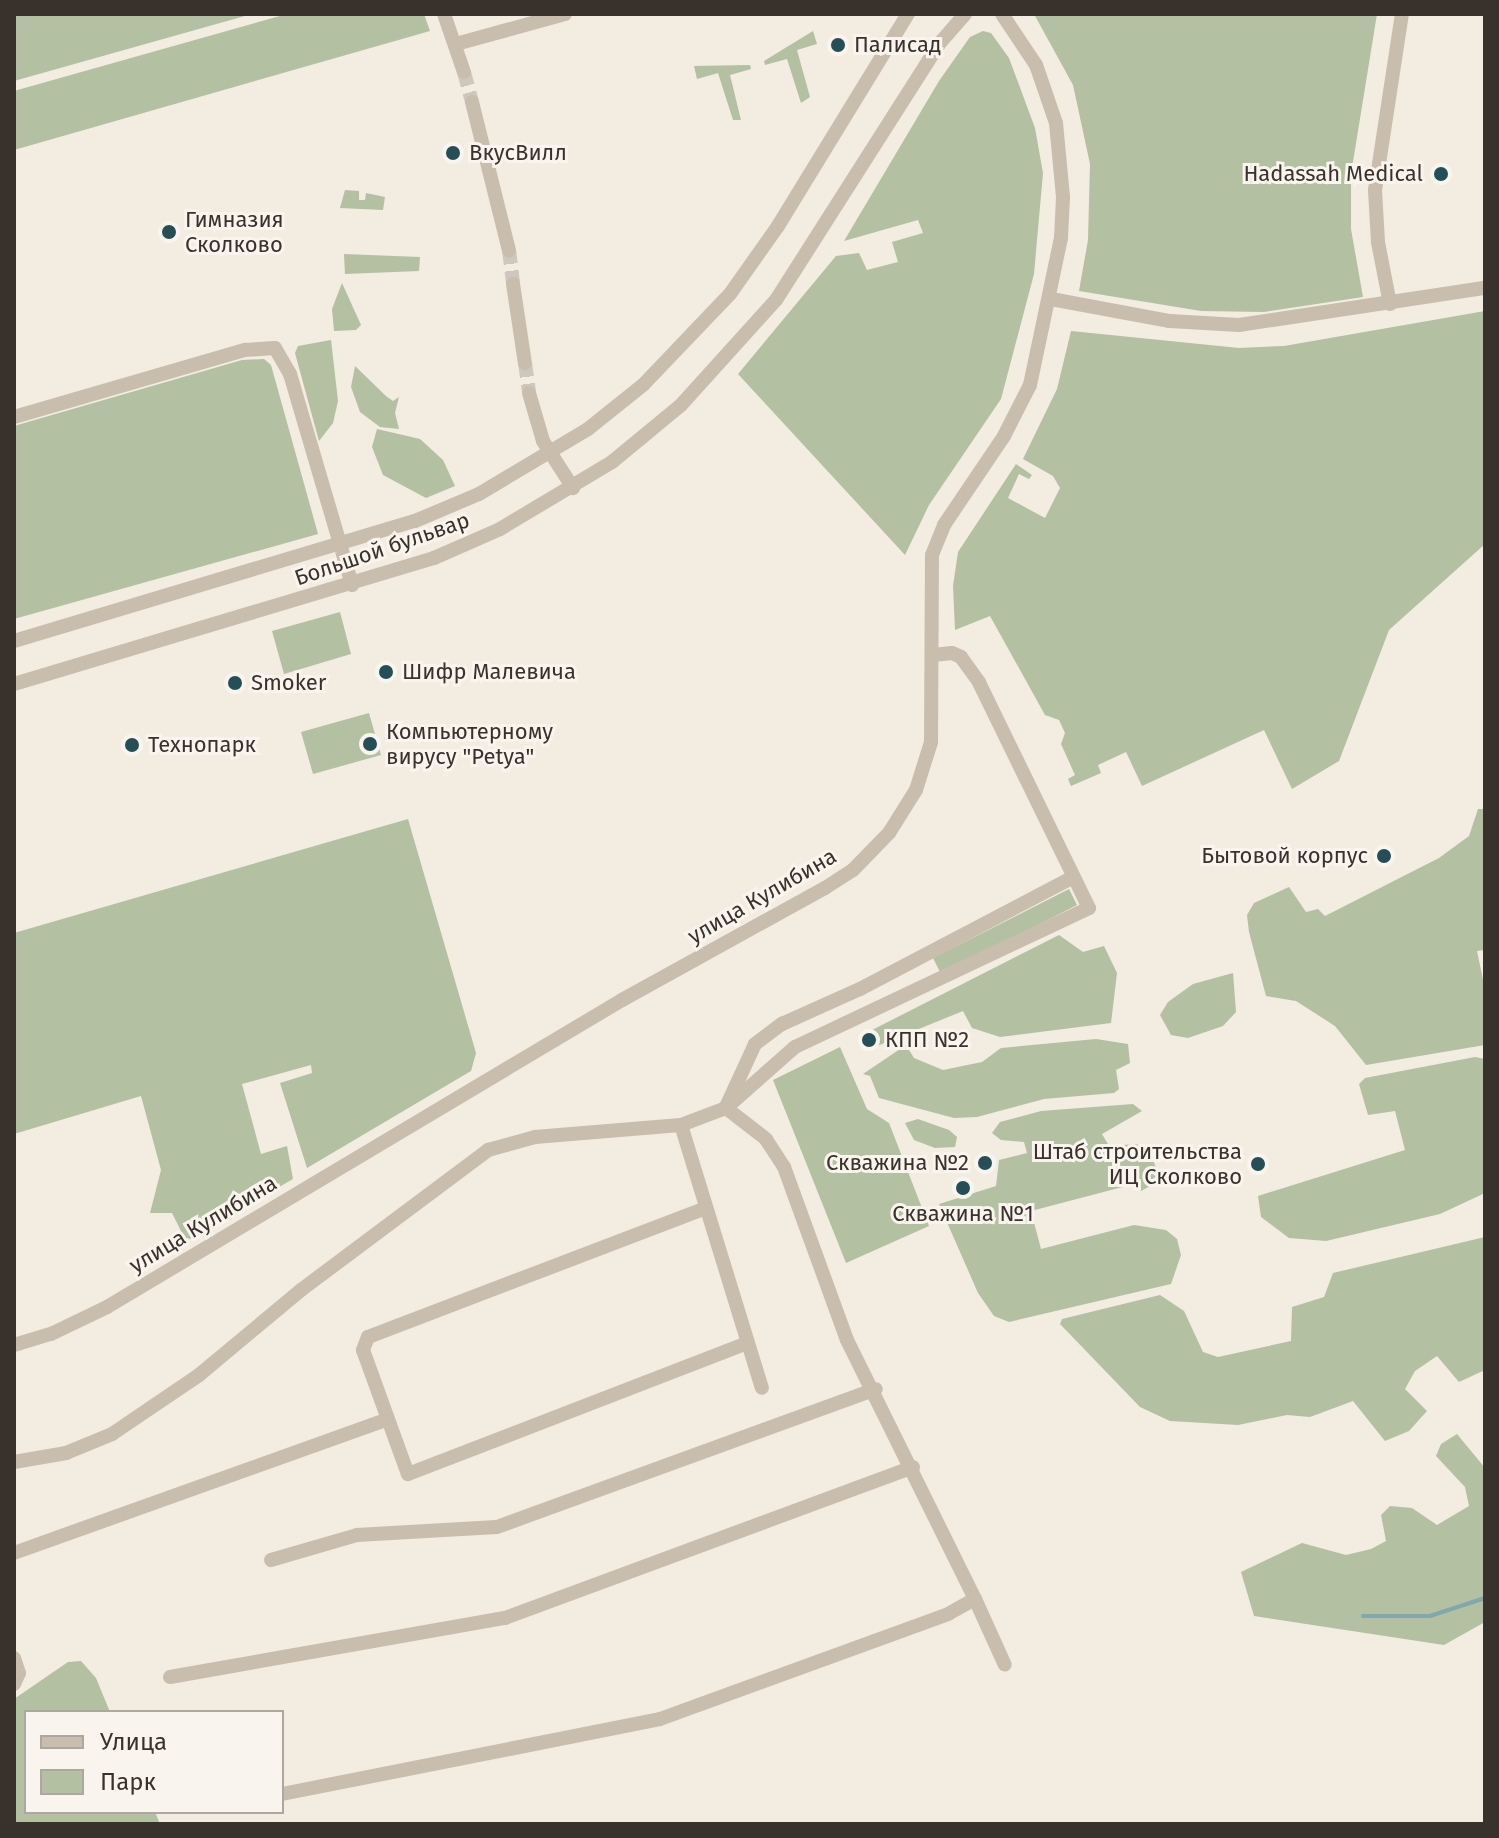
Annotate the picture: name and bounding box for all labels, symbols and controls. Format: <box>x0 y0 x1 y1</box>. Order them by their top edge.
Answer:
place label: Палисад <box>854 32 941 58</box>
marker: Палисад <box>829 36 847 54</box>
place label: ВкусВилл <box>469 140 567 166</box>
marker: ВкусВилл <box>444 144 462 162</box>
place label: Hadassah Medical <box>1243 161 1423 187</box>
marker: Hadassah Medical <box>1430 163 1452 185</box>
place label: Гимназия Сколково <box>185 206 284 258</box>
marker: Гимназия Сколково <box>160 223 178 241</box>
street label: Большой бульвар <box>291 507 473 591</box>
place label: Шифр Малевича <box>402 659 576 685</box>
marker: Шифр Малевича <box>377 663 395 681</box>
place label: Smoker <box>251 670 326 696</box>
marker: Smoker <box>226 674 244 692</box>
place label: Компьютерному вирусу "Petya" <box>386 718 553 770</box>
place label: Технопарк <box>148 732 256 758</box>
marker: Компьютерному вирусу "Petya" <box>361 735 379 753</box>
marker: Технопарк <box>123 736 141 754</box>
street label: улица Кулибина <box>683 843 841 949</box>
place label: Бытовой корпус <box>1201 843 1368 869</box>
marker: Бытовой корпус <box>1375 847 1393 865</box>
place label: КПП №2 <box>885 1027 969 1053</box>
marker: КПП №2 <box>860 1031 878 1049</box>
place label: Штаб строительства ИЦ Сколково <box>1033 1138 1242 1190</box>
place label: Скважина №2 <box>826 1150 969 1176</box>
marker: Скважина №2 <box>976 1154 994 1172</box>
marker: Штаб строительства ИЦ Сколково <box>1249 1155 1267 1173</box>
street label: улица Кулибина <box>125 1170 281 1278</box>
marker: Скважина №1 <box>954 1179 972 1197</box>
place label: Скважина №1 <box>892 1201 1034 1227</box>
legend <box>24 1710 284 1814</box>
text: Улица <box>100 1728 167 1756</box>
text: Парк <box>100 1768 156 1796</box>

